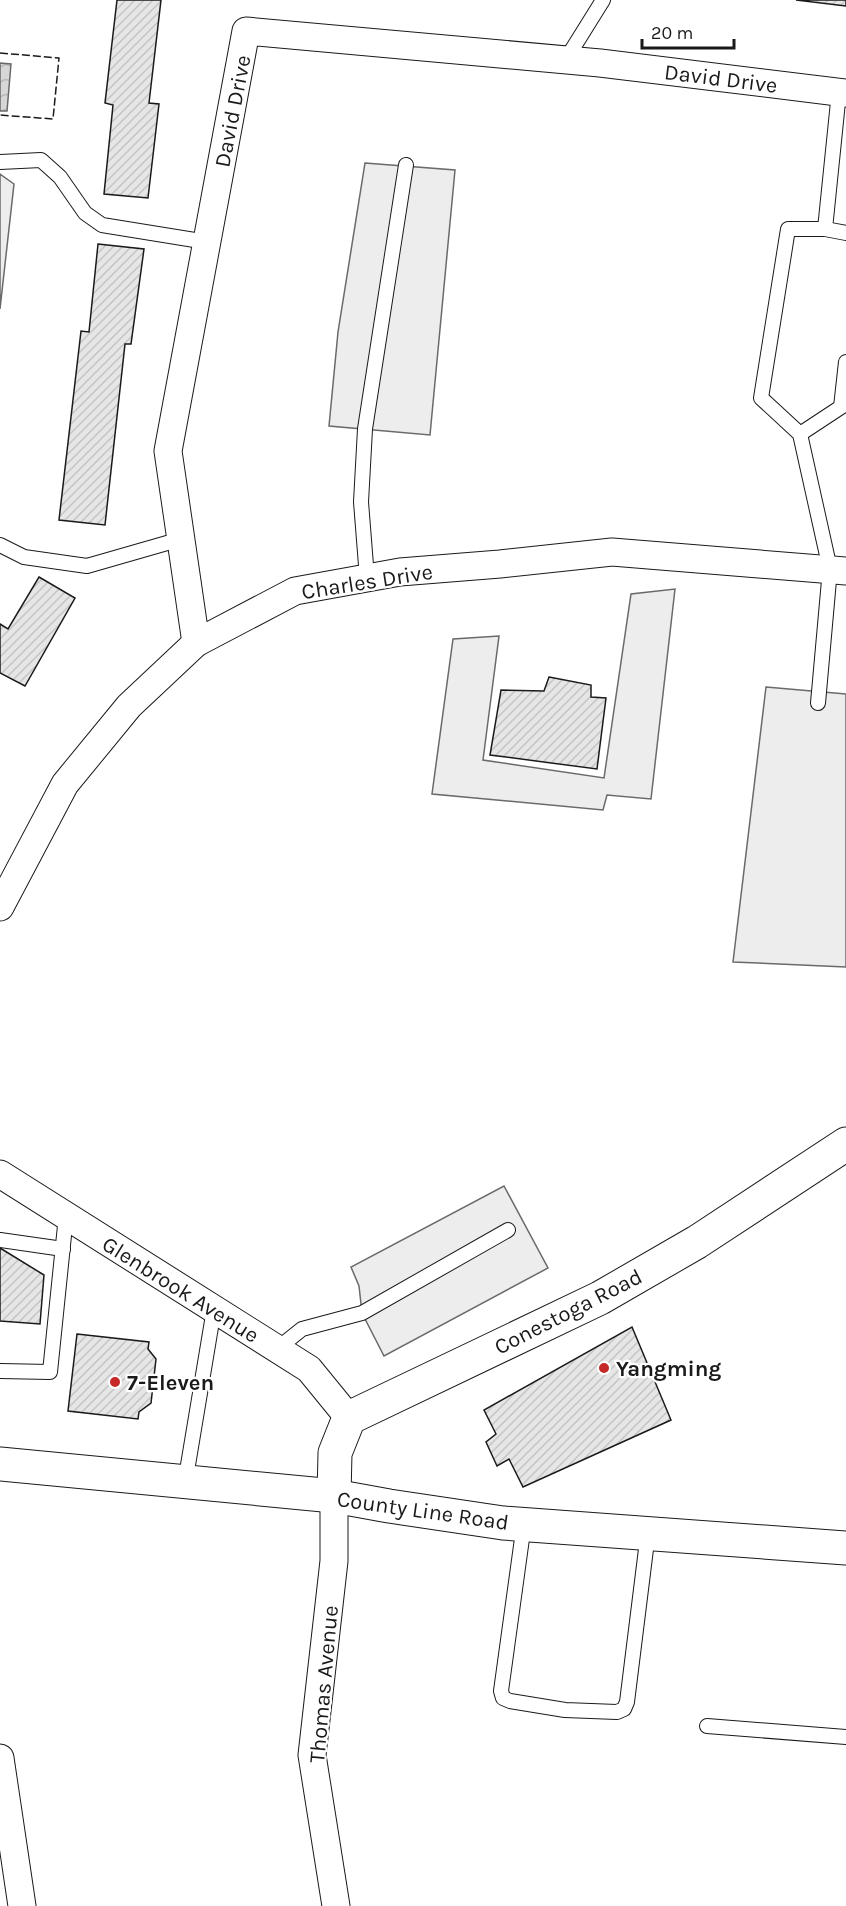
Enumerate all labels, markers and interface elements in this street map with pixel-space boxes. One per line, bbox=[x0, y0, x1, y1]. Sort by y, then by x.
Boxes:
scale bar bbox=[642, 12, 734, 50]
text: 20 m bbox=[651, 22, 693, 44]
street label: David Drive bbox=[209, 53, 257, 170]
street label: David Drive bbox=[663, 59, 779, 99]
street label: Charles Drive bbox=[300, 559, 435, 605]
street label: Glenbrook Avenue bbox=[97, 1231, 264, 1349]
street label: Conestoga Road bbox=[490, 1263, 647, 1360]
place label: Yangming bbox=[616, 1356, 721, 1382]
marker: Yangming bbox=[597, 1361, 611, 1375]
place label: 7-Eleven bbox=[127, 1370, 214, 1396]
marker: 7-Eleven bbox=[108, 1375, 122, 1389]
street label: County Line Road bbox=[335, 1486, 510, 1536]
street label: Thomas Avenue bbox=[304, 1604, 344, 1764]

